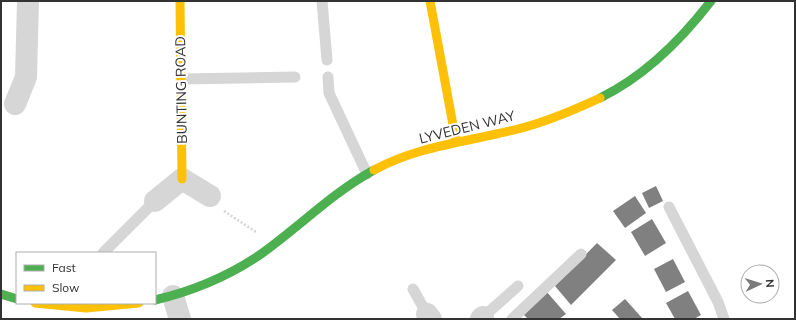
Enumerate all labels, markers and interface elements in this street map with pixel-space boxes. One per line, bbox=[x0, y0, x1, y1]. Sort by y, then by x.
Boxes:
street label: BUNTING ROAD bbox=[171, 36, 191, 144]
street label: LYVEDEN WAY bbox=[417, 106, 517, 148]
legend bbox=[16, 252, 156, 304]
text: Fast bbox=[52, 260, 76, 275]
north arrow bbox=[740, 264, 780, 304]
text: N bbox=[763, 279, 777, 288]
text: Slow bbox=[52, 280, 80, 295]

